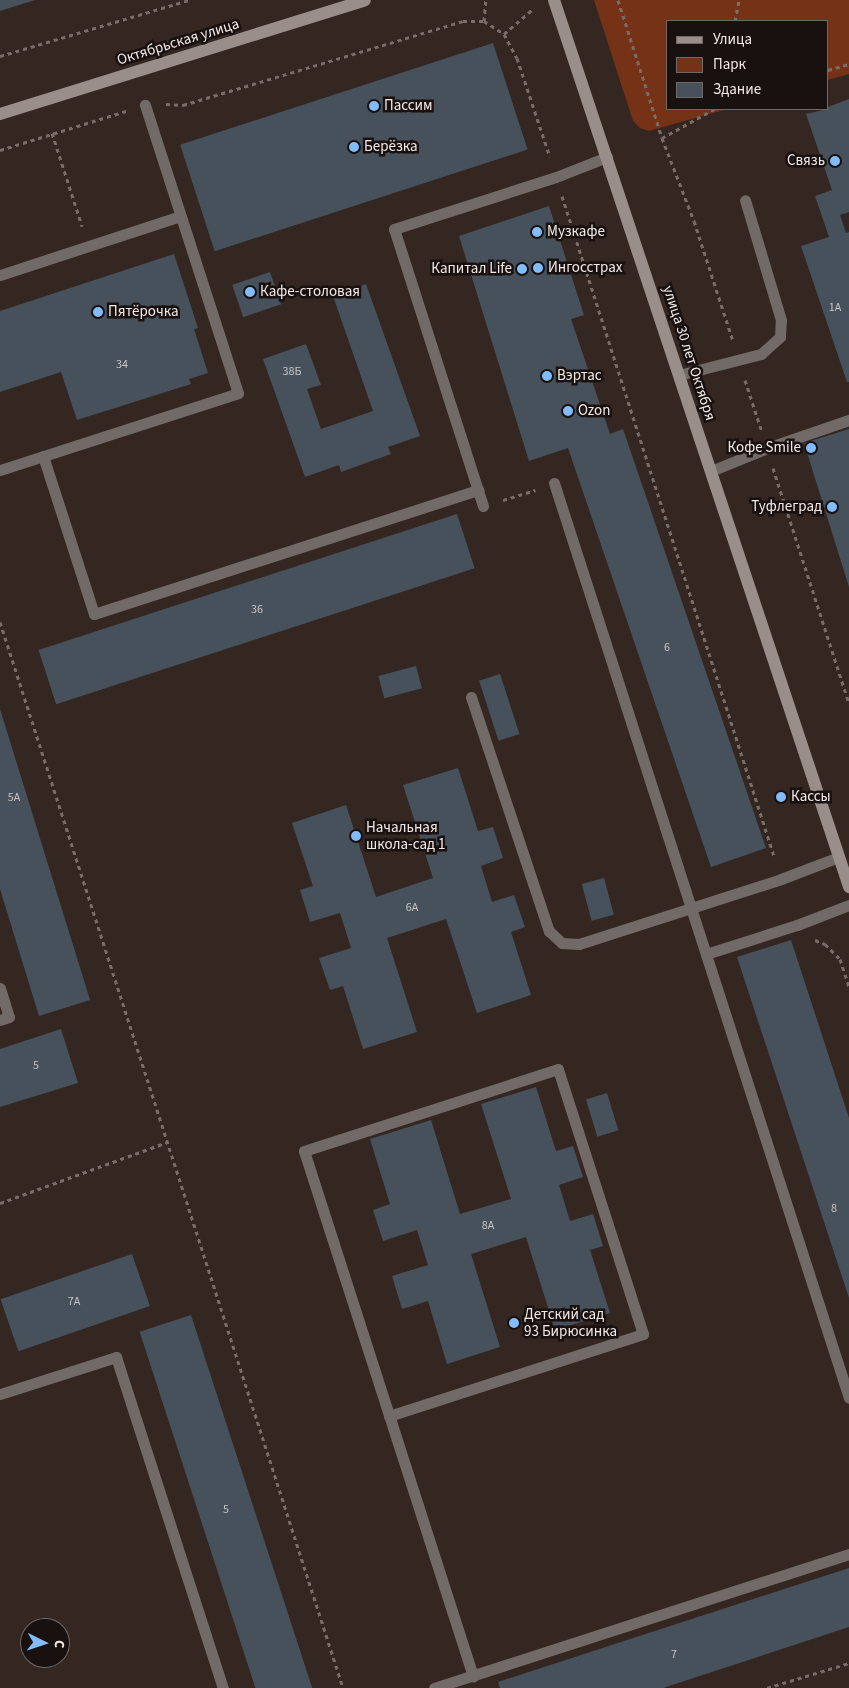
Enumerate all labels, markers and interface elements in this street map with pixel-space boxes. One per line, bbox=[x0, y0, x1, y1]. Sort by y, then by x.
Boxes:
street label: Октябрьская улица bbox=[115, 15, 241, 69]
legend bbox=[666, 20, 829, 110]
text: Улица bbox=[713, 29, 752, 50]
text: Парк bbox=[713, 54, 746, 75]
text: Здание bbox=[713, 79, 761, 100]
place label: Пассим bbox=[384, 97, 433, 115]
marker: Пассим bbox=[368, 100, 380, 112]
place label: Берёзка bbox=[364, 138, 418, 156]
marker: Берёзка bbox=[348, 141, 360, 153]
place label: Связь bbox=[787, 152, 825, 170]
marker: Связь bbox=[829, 155, 841, 167]
place label: Музкафе bbox=[547, 223, 605, 241]
marker: Музкафе bbox=[531, 226, 543, 238]
place label: Ингосстрах bbox=[548, 259, 622, 277]
place label: Капитал Life bbox=[431, 260, 512, 278]
marker: Ингосстрах bbox=[532, 262, 544, 274]
marker: Капитал Life bbox=[516, 263, 528, 275]
place label: Кафе-столовая bbox=[260, 283, 360, 301]
street label: улица 30 лет Октября bbox=[659, 283, 719, 423]
marker: Кафе-столовая bbox=[244, 286, 256, 298]
house number: 1А bbox=[829, 301, 841, 315]
place label: Пятёрочка bbox=[108, 303, 179, 321]
marker: Пятёрочка bbox=[92, 306, 104, 318]
house number: 34 bbox=[116, 358, 128, 372]
house number: 38Б bbox=[283, 365, 301, 379]
place label: Вэртас bbox=[557, 367, 602, 385]
marker: Вэртас bbox=[541, 370, 553, 382]
place label: Ozon bbox=[578, 402, 610, 420]
marker: Ozon bbox=[562, 405, 574, 417]
place label: Кофе Smile bbox=[727, 439, 801, 457]
marker: Кофе Smile bbox=[805, 442, 817, 454]
place label: Туфлеград bbox=[751, 498, 822, 516]
marker: Туфлеград bbox=[826, 501, 838, 513]
house number: 36 bbox=[251, 603, 263, 617]
house number: 6 bbox=[664, 641, 670, 655]
place label: Кассы bbox=[791, 788, 831, 806]
house number: 5А bbox=[8, 791, 20, 805]
marker: Кассы bbox=[775, 791, 787, 803]
place label: Начальная школа-сад 1 bbox=[366, 818, 445, 853]
marker: Начальная школа-сад 1 bbox=[350, 830, 362, 842]
house number: 6А bbox=[406, 901, 418, 915]
house number: 5 bbox=[33, 1059, 39, 1073]
house number: 8 bbox=[831, 1202, 837, 1216]
house number: 8А bbox=[482, 1219, 494, 1233]
house number: 7А bbox=[68, 1295, 80, 1309]
place label: Детский сад 93 Бирюсинка bbox=[524, 1305, 617, 1340]
marker: Детский сад 93 Бирюсинка bbox=[508, 1317, 520, 1329]
house number: 5 bbox=[223, 1503, 229, 1517]
north arrow bbox=[20, 1618, 70, 1668]
text: С bbox=[49, 1639, 69, 1649]
house number: 7 bbox=[671, 1648, 677, 1662]

